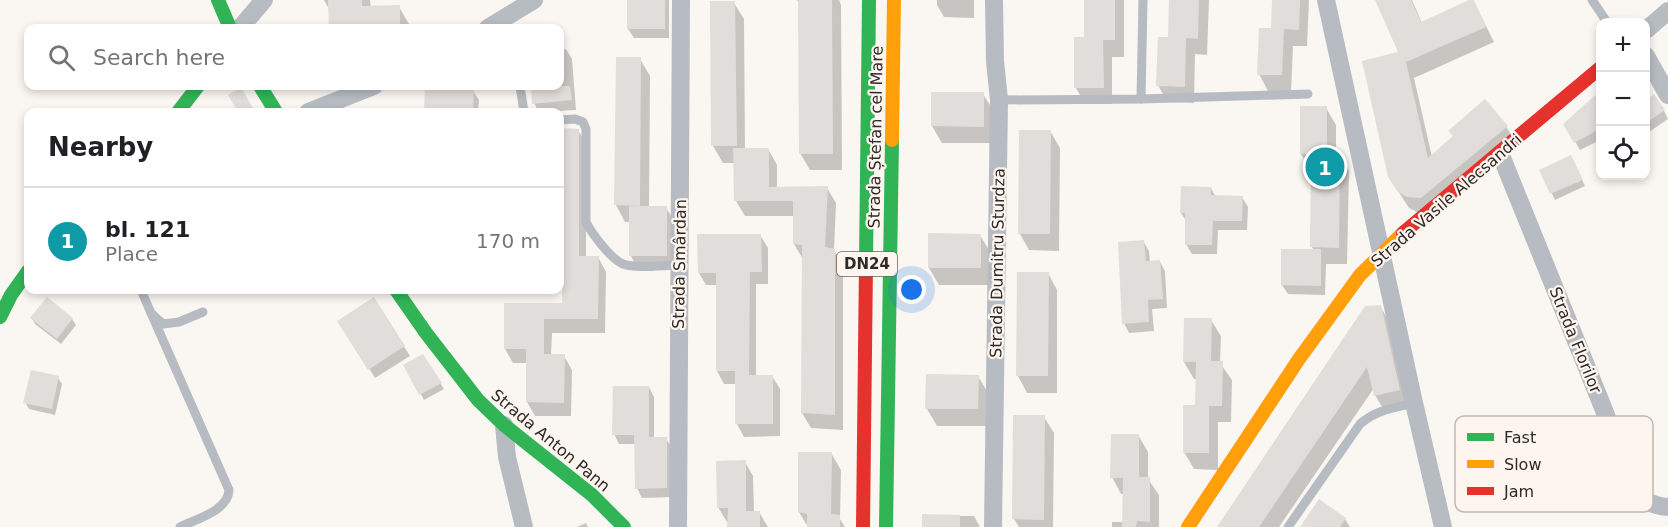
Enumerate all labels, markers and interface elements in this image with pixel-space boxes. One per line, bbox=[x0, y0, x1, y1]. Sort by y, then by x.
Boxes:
map controls bbox=[1596, 18, 1650, 180]
button: + bbox=[1596, 18, 1650, 72]
search box bbox=[24, 24, 564, 90]
icon: search bbox=[45, 41, 78, 74]
text: Search here bbox=[93, 45, 225, 70]
street label: Strada Ștefan cel Mare bbox=[864, 46, 887, 228]
button: − bbox=[1596, 72, 1650, 126]
button: locate bbox=[1596, 126, 1650, 180]
street label: Strada Vasile Alecsandri bbox=[1367, 130, 1525, 271]
text: Nearby bbox=[48, 132, 153, 162]
pin: 1 bbox=[1306, 144, 1344, 190]
street label: Strada Dumitru Sturdza bbox=[986, 168, 1009, 358]
street label: Strada Smârdan bbox=[669, 199, 690, 329]
text: bl. 121 bbox=[105, 217, 190, 242]
text: 1 bbox=[61, 229, 74, 253]
text: 170 m bbox=[476, 229, 540, 253]
text: Place bbox=[105, 242, 158, 266]
road number: DN24 bbox=[837, 252, 897, 276]
your location bbox=[897, 275, 926, 304]
street label: Strada Florilor bbox=[1546, 284, 1606, 397]
street label: Strada Anton Pann bbox=[487, 385, 614, 496]
legend bbox=[1455, 416, 1653, 512]
text: Fast bbox=[1504, 428, 1536, 447]
text: Slow bbox=[1504, 455, 1541, 474]
text: Jam bbox=[1503, 482, 1534, 501]

